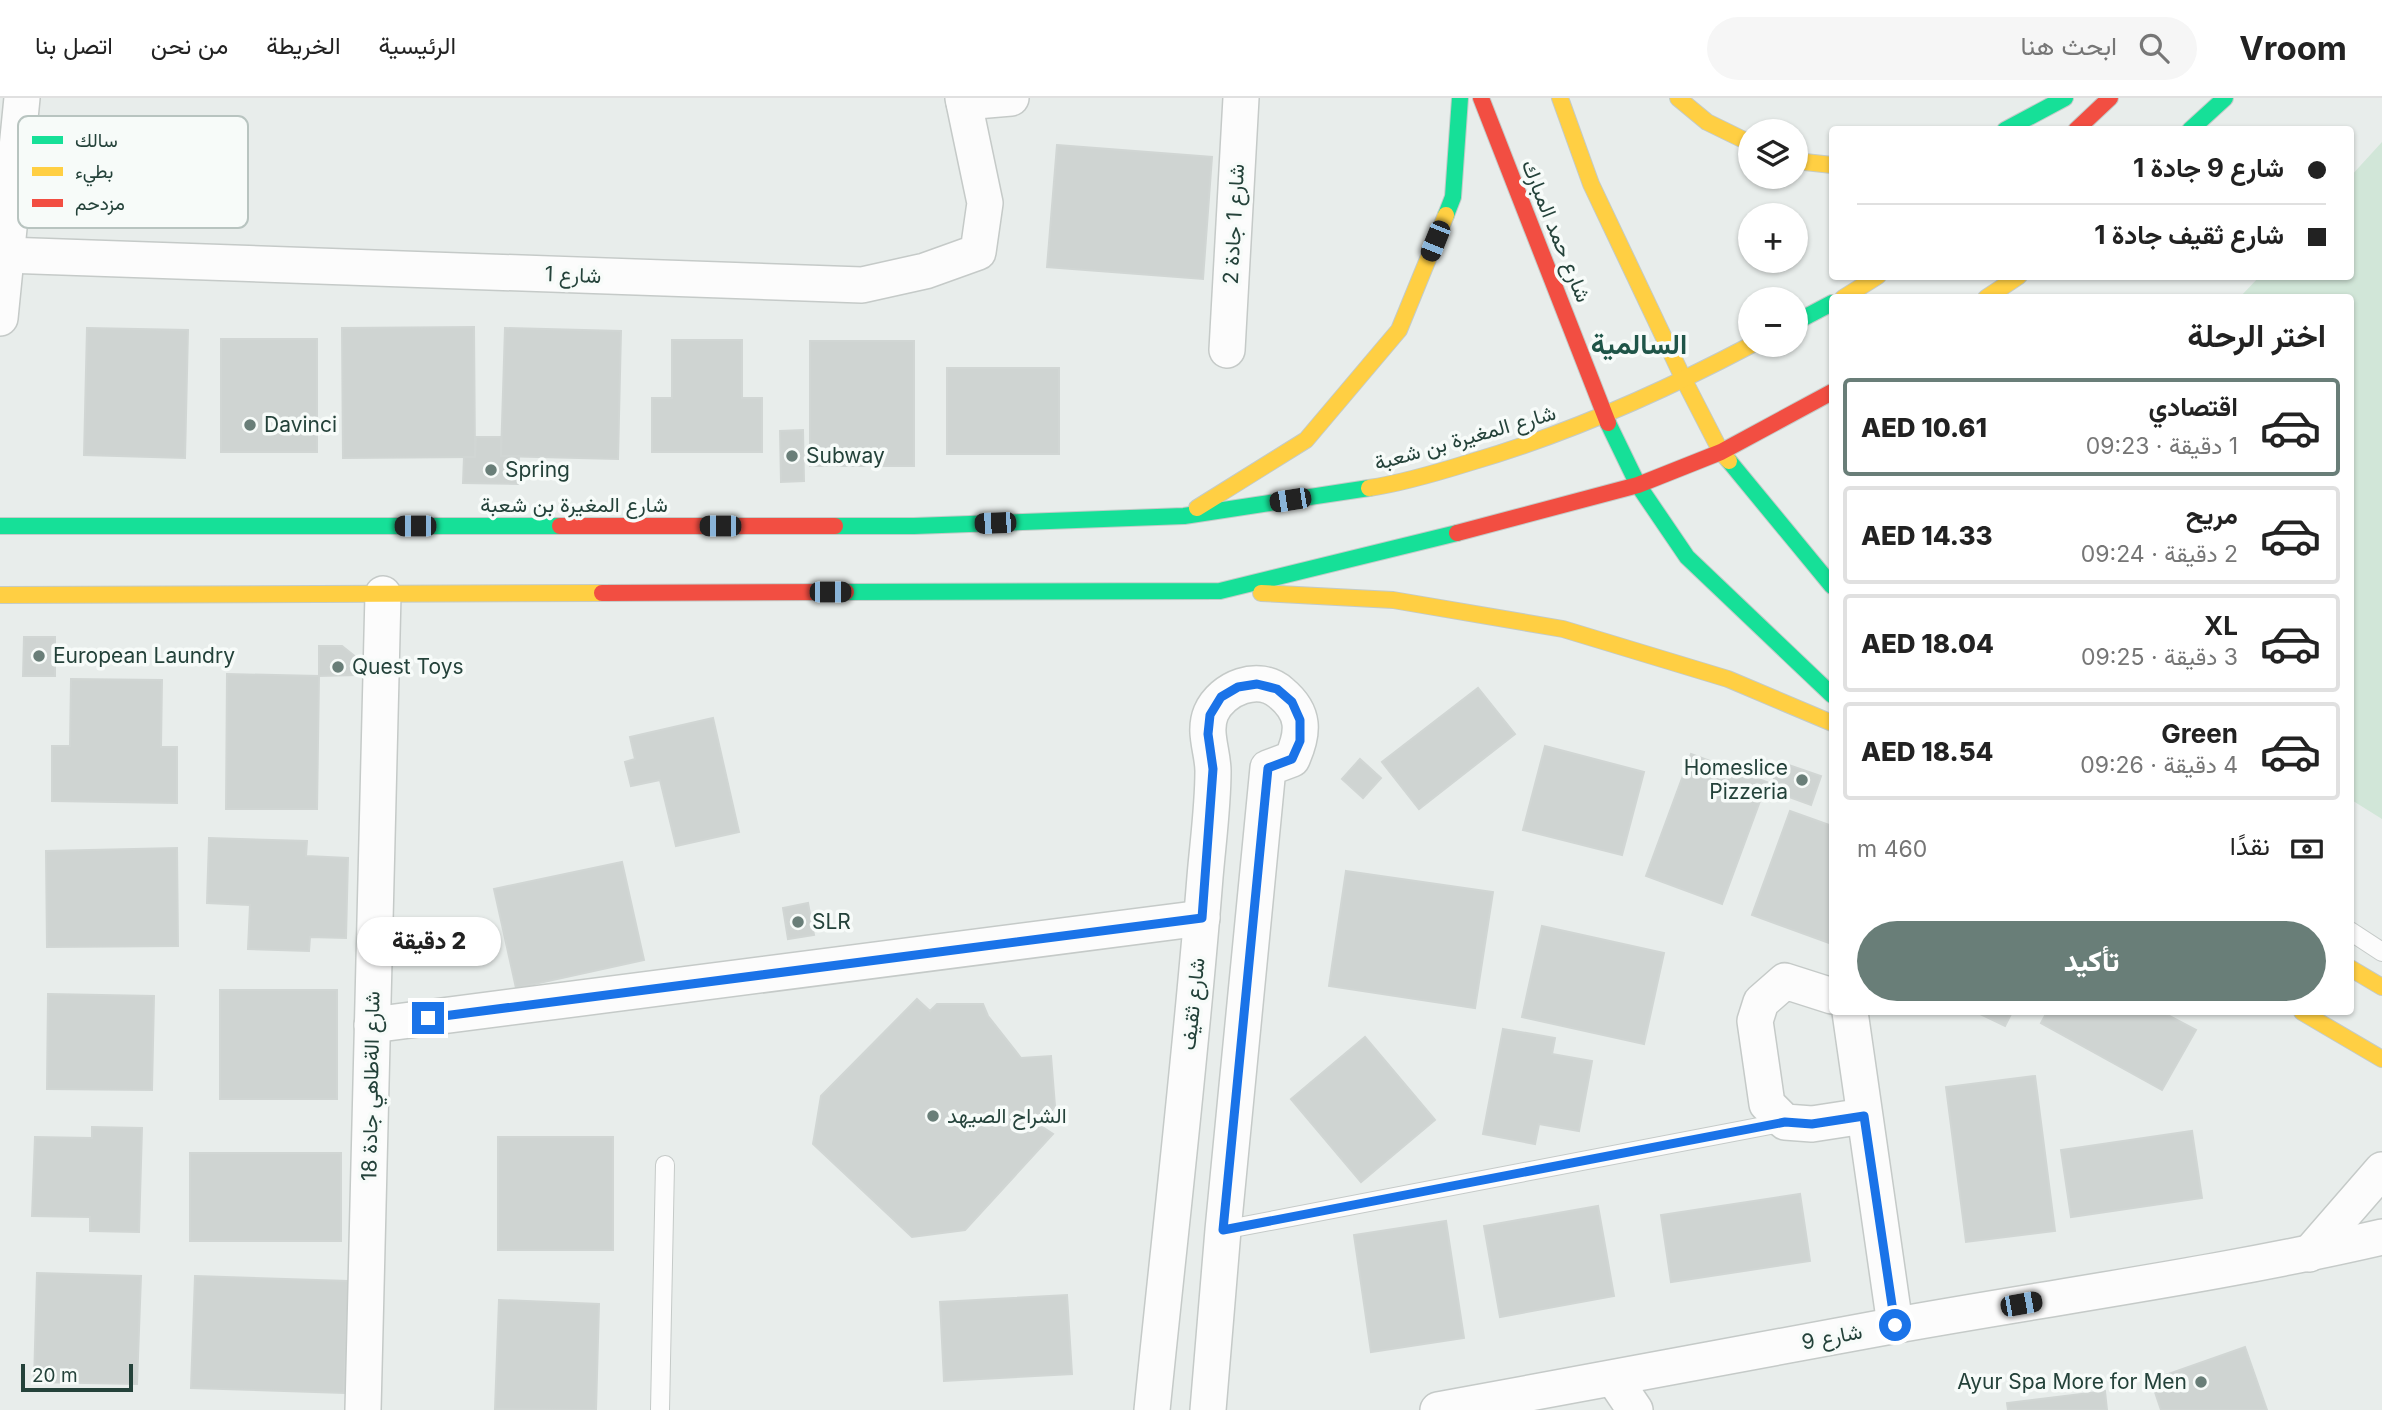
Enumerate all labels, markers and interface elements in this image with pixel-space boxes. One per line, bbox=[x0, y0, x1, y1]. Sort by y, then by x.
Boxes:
search box bbox=[1707, 17, 2197, 80]
text: Vroom bbox=[2239, 28, 2347, 68]
icon: search bbox=[2135, 29, 2173, 67]
text: ابحث هنا bbox=[2021, 30, 2117, 61]
text: اتصل بنا bbox=[35, 31, 113, 60]
text: من نحن bbox=[151, 31, 228, 60]
text: الخريطة bbox=[266, 31, 340, 60]
text: الرئيسية bbox=[378, 31, 456, 60]
legend bbox=[18, 116, 248, 228]
map controls bbox=[1738, 119, 1808, 357]
button: layers bbox=[1738, 119, 1808, 189]
text: سالك bbox=[75, 129, 118, 152]
text: شارع 9 جادة 1 bbox=[2133, 152, 2284, 183]
street label: شارع حمد المبارك bbox=[1515, 156, 1596, 306]
text: بطيء bbox=[75, 160, 113, 187]
street label: شارع 1 جادة 2 bbox=[1218, 163, 1251, 285]
text: مزدحم bbox=[75, 192, 125, 216]
button: + bbox=[1738, 203, 1808, 273]
car bbox=[1418, 218, 1453, 264]
text: شارع ثقيف جادة 1 bbox=[2094, 219, 2284, 250]
street label: شارع 1 bbox=[544, 261, 602, 290]
button: − bbox=[1738, 287, 1808, 357]
text: اختر الرحلة bbox=[2187, 316, 2326, 355]
district label: السالمية bbox=[1591, 327, 1687, 361]
text: اقتصادي bbox=[2149, 391, 2238, 422]
icon: car bbox=[2259, 396, 2322, 459]
street label: شارع المغيرة بن شعبة bbox=[1371, 400, 1559, 477]
place label: Davinci bbox=[264, 412, 337, 437]
text: AED 10.61 bbox=[1861, 412, 1987, 443]
marker: Davinci bbox=[242, 417, 258, 433]
text: 1 دقيقة · 09:23 bbox=[2086, 432, 2238, 460]
place label: Subway bbox=[806, 443, 885, 468]
marker: Subway bbox=[784, 448, 800, 464]
place label: Spring bbox=[505, 457, 570, 482]
marker: Spring bbox=[483, 462, 499, 478]
car bbox=[1268, 486, 1313, 514]
street label: شارع المغيرة بن شعبة bbox=[480, 492, 668, 519]
text: مريح bbox=[2186, 499, 2238, 530]
icon: car bbox=[2259, 504, 2322, 567]
car bbox=[974, 512, 1017, 534]
car bbox=[395, 516, 437, 537]
car bbox=[700, 516, 742, 537]
text: AED 14.33 bbox=[1861, 520, 1993, 551]
text: 2 دقيقة · 09:24 bbox=[2081, 540, 2238, 568]
car bbox=[810, 582, 852, 603]
text: XL bbox=[2204, 610, 2238, 641]
icon: car bbox=[2259, 612, 2322, 675]
text: AED 18.04 bbox=[1861, 628, 1994, 659]
place label: European Laundry bbox=[53, 643, 235, 668]
text: 3 دقيقة · 09:25 bbox=[2081, 643, 2238, 671]
marker: European Laundry bbox=[31, 648, 47, 664]
place label: Quest Toys bbox=[352, 654, 464, 679]
marker: Quest Toys bbox=[330, 659, 346, 675]
text: Green bbox=[2161, 718, 2238, 749]
icon: car bbox=[2259, 720, 2322, 783]
text: AED 18.54 bbox=[1861, 736, 1994, 767]
text: 4 دقيقة · 09:26 bbox=[2080, 751, 2238, 779]
place label: Homeslice Pizzeria bbox=[1684, 755, 1788, 804]
marker: Homeslice Pizzeria bbox=[1794, 772, 1810, 788]
text: نقدًا bbox=[2230, 830, 2270, 861]
icon: cash bbox=[2288, 830, 2326, 868]
text: 460 m bbox=[1857, 835, 1927, 863]
place label: SLR bbox=[812, 909, 851, 934]
marker: SLR bbox=[790, 914, 806, 930]
callout: 2 دقيقة bbox=[356, 916, 500, 965]
button: تأكيد bbox=[1857, 921, 2326, 1001]
text: 2 دقيقة bbox=[392, 927, 466, 955]
street label: شارع ثقيف bbox=[1175, 957, 1212, 1052]
street label: شارع الةطاهي جادة 18 bbox=[356, 991, 390, 1181]
route end bbox=[412, 1002, 444, 1034]
place label: الشراح الصيهد bbox=[947, 1103, 1067, 1130]
marker: الشراح الصيهد bbox=[925, 1108, 941, 1124]
car bbox=[1999, 1290, 2044, 1318]
route start bbox=[1879, 1309, 1911, 1341]
street label: شارع 9 bbox=[1799, 1318, 1865, 1357]
scale bar bbox=[21, 1361, 133, 1393]
text: 20 m bbox=[32, 1364, 78, 1387]
place label: Ayur Spa More for Men bbox=[1957, 1369, 2187, 1394]
marker: Ayur Spa More for Men bbox=[2193, 1374, 2209, 1390]

